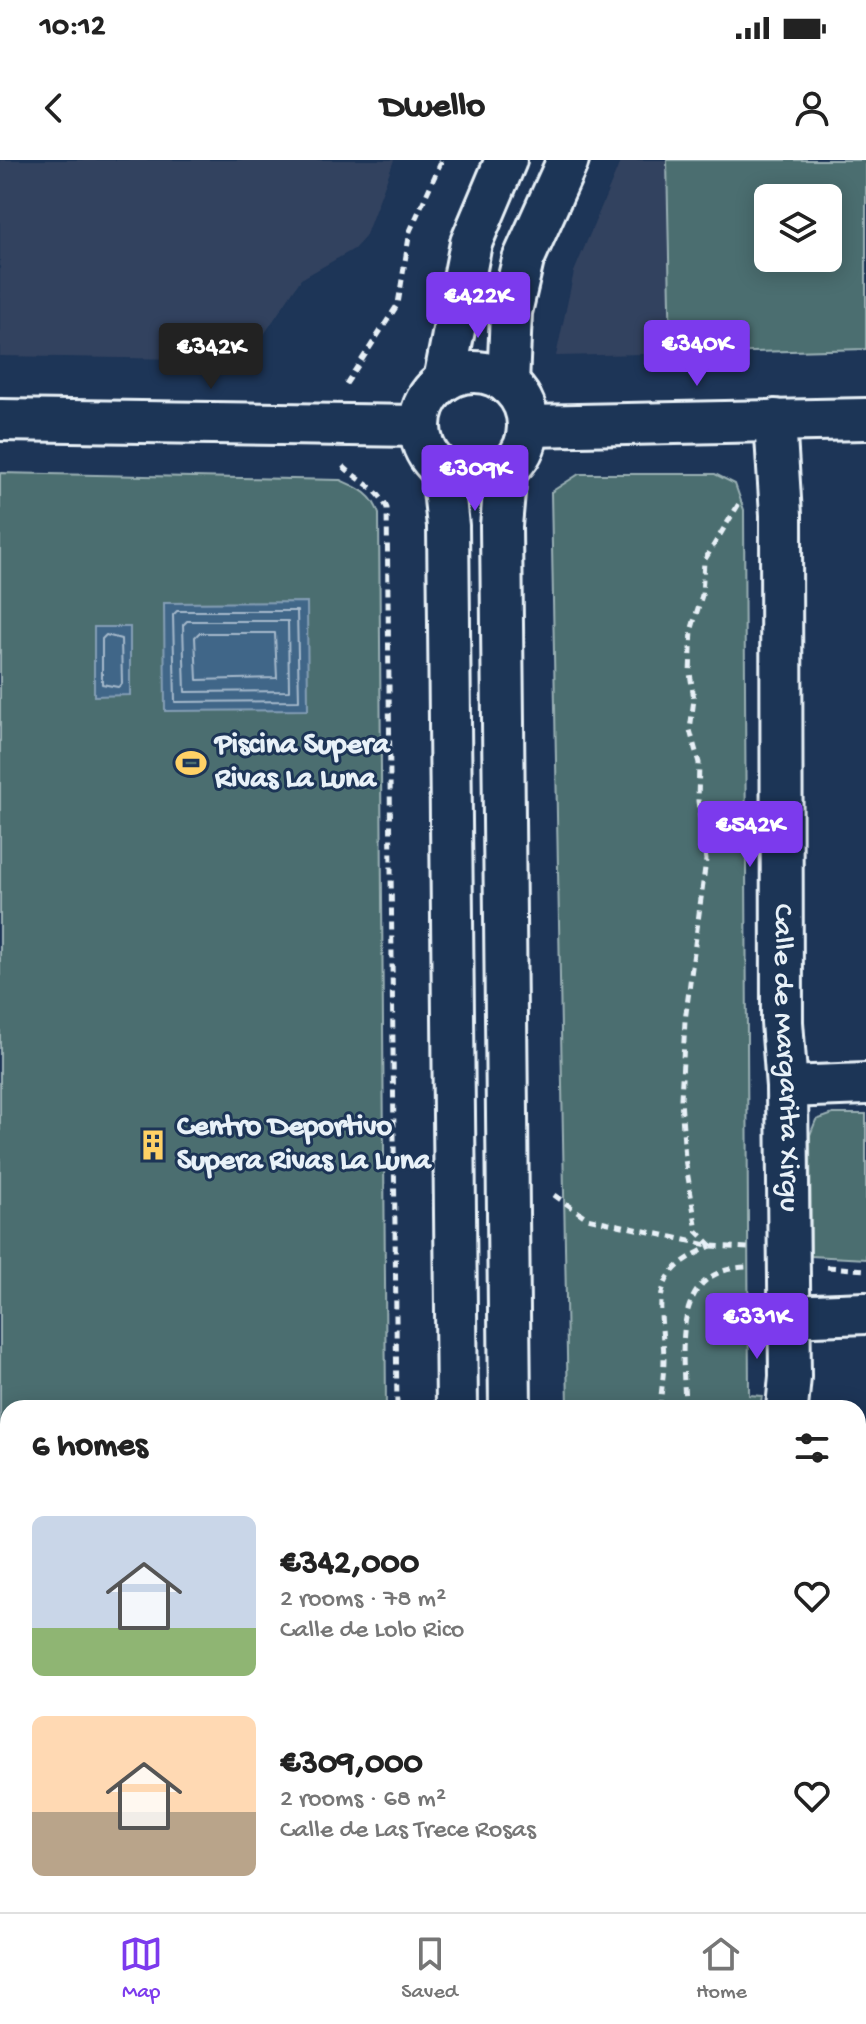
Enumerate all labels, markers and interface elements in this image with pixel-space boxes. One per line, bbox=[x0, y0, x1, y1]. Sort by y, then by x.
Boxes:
text: 10:12 bbox=[40, 11, 105, 46]
icon: back bbox=[32, 86, 76, 130]
icon: person bbox=[790, 86, 834, 130]
text: Dwello bbox=[381, 87, 485, 130]
map controls bbox=[754, 184, 842, 272]
button: layers bbox=[754, 184, 842, 272]
pin: €422K bbox=[422, 272, 534, 340]
text: €422K bbox=[444, 282, 512, 313]
pin: €340K bbox=[641, 320, 753, 388]
pin: €342K bbox=[155, 323, 267, 391]
text: €340K bbox=[662, 330, 732, 361]
text: €342K bbox=[177, 333, 245, 364]
pin: €309K bbox=[419, 445, 531, 513]
text: €309K bbox=[439, 455, 511, 486]
place label: Piscina Supera Rivas La Luna bbox=[213, 729, 391, 798]
sports icon: Piscina Supera Rivas La Luna bbox=[174, 746, 208, 780]
pin: €542K bbox=[694, 801, 806, 869]
text: €542K bbox=[716, 811, 784, 842]
street label: Calle de Margarita Xirgu bbox=[764, 904, 806, 1212]
place label: Centro Deportivo Supera Rivas La Luna bbox=[177, 1111, 432, 1180]
building icon: Centro Deportivo Supera Rivas La Luna bbox=[136, 1128, 170, 1162]
pin: €331K bbox=[701, 1293, 813, 1361]
text: €331K bbox=[723, 1303, 791, 1334]
icon: filters bbox=[790, 1426, 834, 1470]
text: 6 homes bbox=[32, 1428, 147, 1468]
text: €342,000 bbox=[280, 1545, 419, 1585]
icon: home bbox=[96, 1548, 192, 1644]
icon: heart bbox=[790, 1574, 834, 1618]
text: 2 rooms · 78 m² bbox=[280, 1585, 446, 1616]
text: Calle de Lolo Rico bbox=[280, 1616, 464, 1647]
text: €309,000 bbox=[280, 1745, 423, 1785]
icon: home bbox=[96, 1748, 192, 1844]
icon: heart bbox=[790, 1774, 834, 1818]
text: 2 rooms · 68 m² bbox=[280, 1785, 446, 1816]
text: Calle de Las Trece Rosas bbox=[280, 1816, 536, 1847]
tab: Map bbox=[119, 1932, 163, 2006]
tab: Saved bbox=[401, 1932, 458, 2006]
tab: Home bbox=[696, 1932, 747, 2006]

